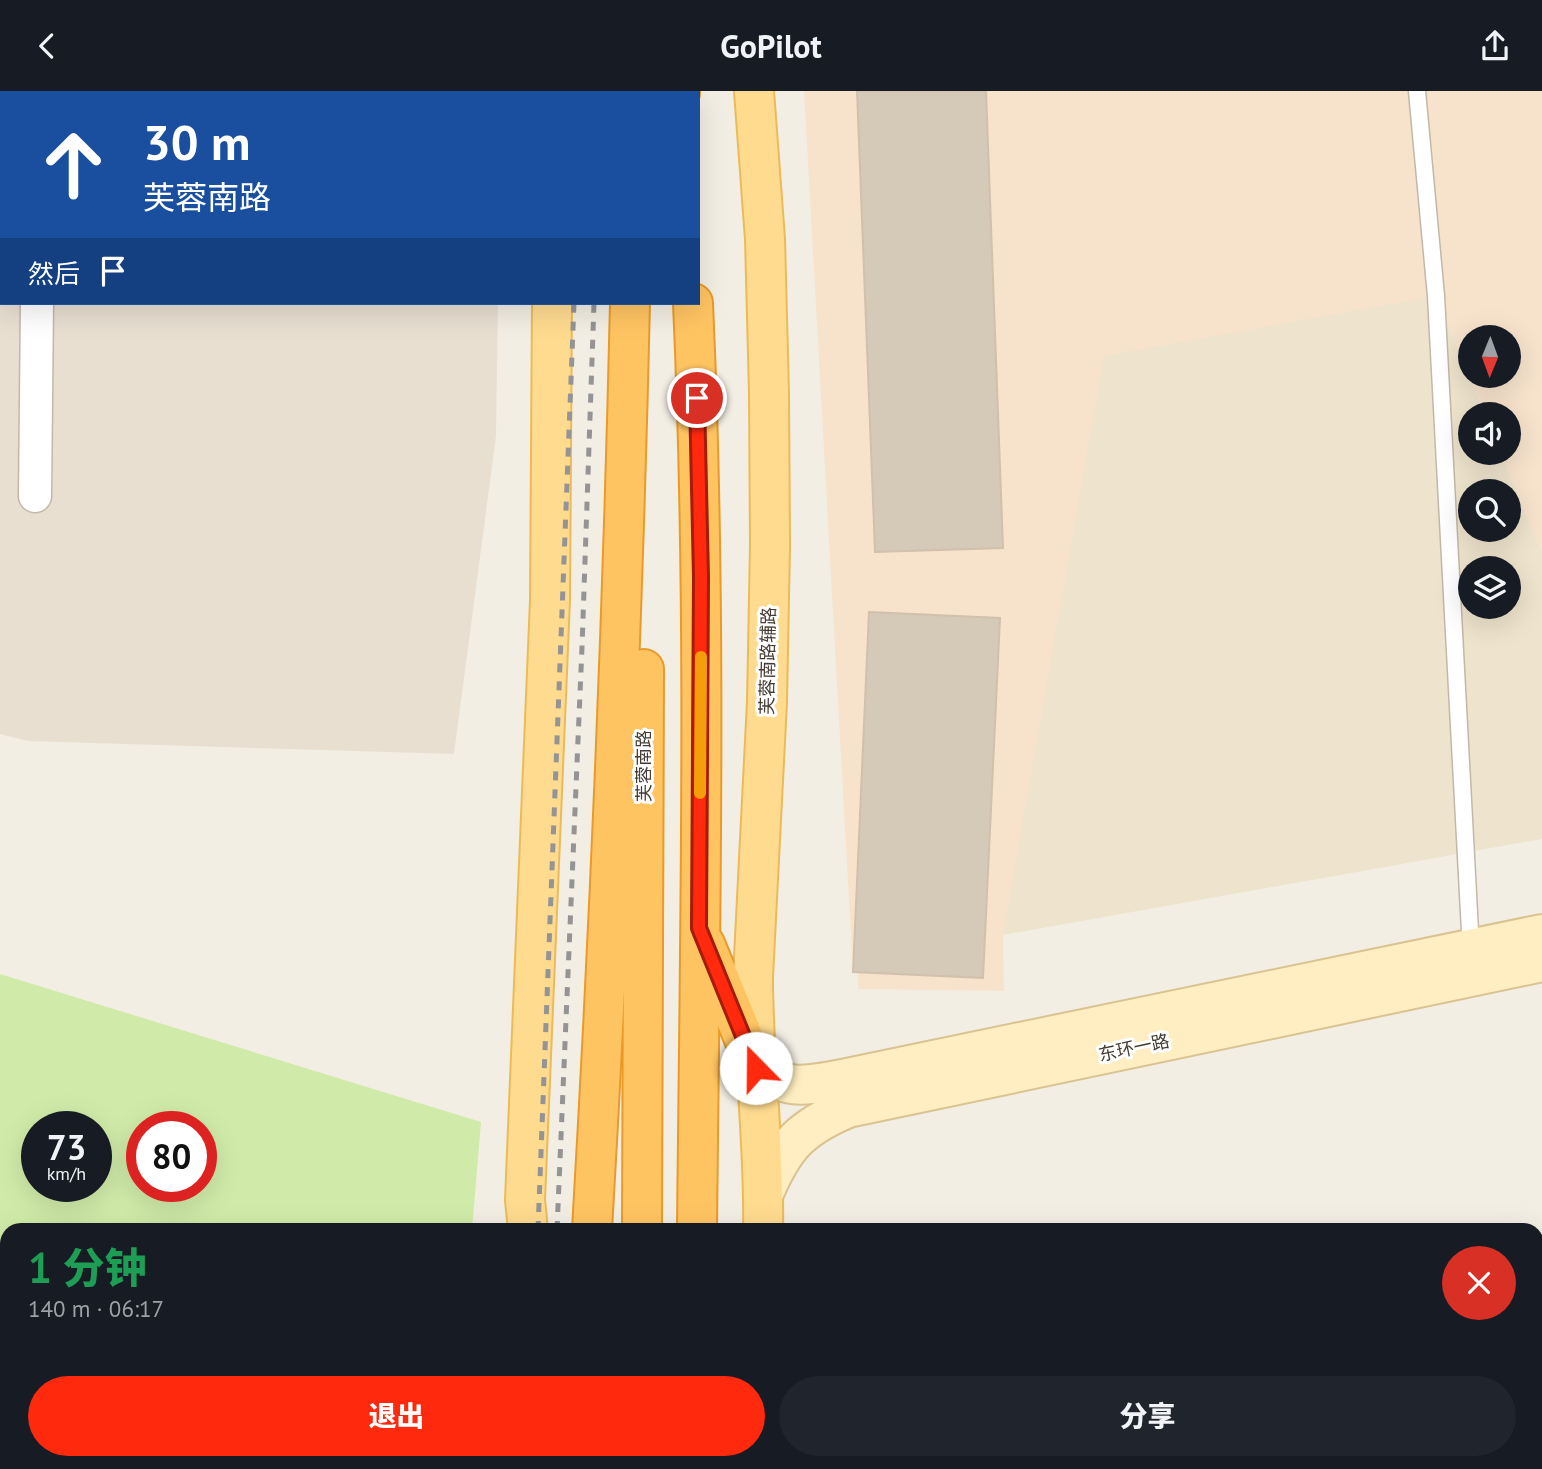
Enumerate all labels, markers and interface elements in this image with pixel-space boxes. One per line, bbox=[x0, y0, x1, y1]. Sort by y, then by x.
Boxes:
text: GoPilot bbox=[720, 25, 822, 67]
icon: back bbox=[28, 27, 66, 65]
icon: share bbox=[1476, 27, 1514, 65]
text: 30 m bbox=[143, 110, 250, 174]
icon: ahead bbox=[28, 119, 119, 210]
text: 芙蓉南路 bbox=[143, 176, 271, 218]
icon: arrive bbox=[94, 252, 132, 290]
text: 然后 bbox=[28, 257, 80, 290]
north arrow bbox=[1458, 325, 1521, 389]
map controls bbox=[1458, 325, 1521, 619]
pin bbox=[667, 368, 727, 428]
icon: arrive bbox=[678, 379, 716, 417]
button: sound bbox=[1458, 402, 1521, 465]
button: search bbox=[1458, 479, 1521, 542]
button: layers bbox=[1458, 556, 1521, 619]
street label: 芙蓉南路辅路 bbox=[755, 607, 780, 715]
street label: 芙蓉南路 bbox=[632, 730, 655, 802]
street label: 东环一路 bbox=[1096, 1029, 1172, 1066]
position arrow bbox=[719, 1031, 793, 1105]
speed limit sign: 80 bbox=[126, 1111, 217, 1202]
text: 73 bbox=[47, 1124, 86, 1170]
text: km/h bbox=[47, 1162, 86, 1185]
text: 1 分钟 bbox=[28, 1240, 146, 1295]
button: close bbox=[1442, 1246, 1516, 1320]
text: 140 m · 06:17 bbox=[28, 1294, 164, 1323]
button: 退出 bbox=[28, 1376, 765, 1456]
button: 分享 bbox=[779, 1376, 1516, 1456]

